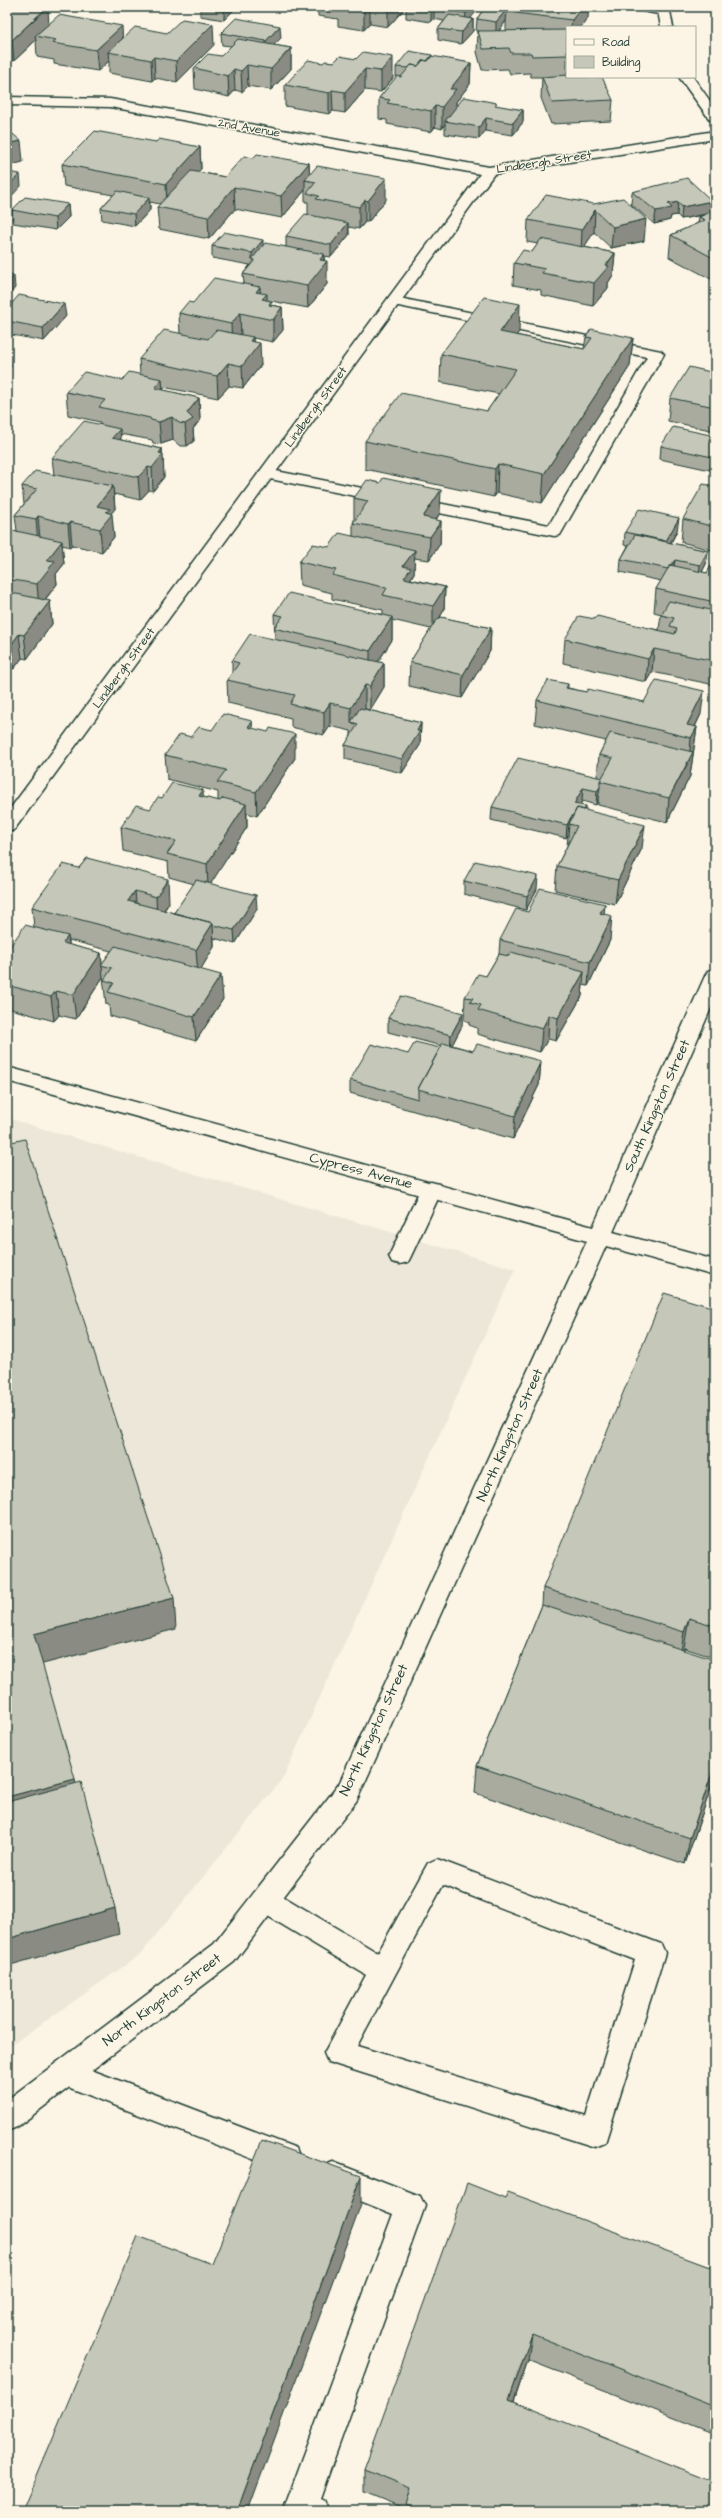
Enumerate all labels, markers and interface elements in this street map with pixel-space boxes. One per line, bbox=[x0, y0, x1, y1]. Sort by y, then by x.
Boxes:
legend bbox=[566, 26, 696, 78]
text: Road bbox=[602, 34, 630, 51]
text: Building bbox=[602, 54, 640, 72]
street label: 2nd Avenue bbox=[217, 114, 282, 142]
street label: Lindbergh Street bbox=[495, 146, 593, 179]
street label: Lindbergh Street bbox=[281, 363, 352, 451]
street label: Lindbergh Street bbox=[89, 624, 160, 712]
street label: South Kingston Street bbox=[619, 1036, 695, 1176]
street label: Cypress Avenue bbox=[307, 1148, 415, 1194]
street label: North Kingston Street bbox=[472, 1365, 549, 1505]
street label: North Kingston Street bbox=[335, 1660, 414, 1799]
street label: North Kingston Street bbox=[99, 1949, 226, 2051]

